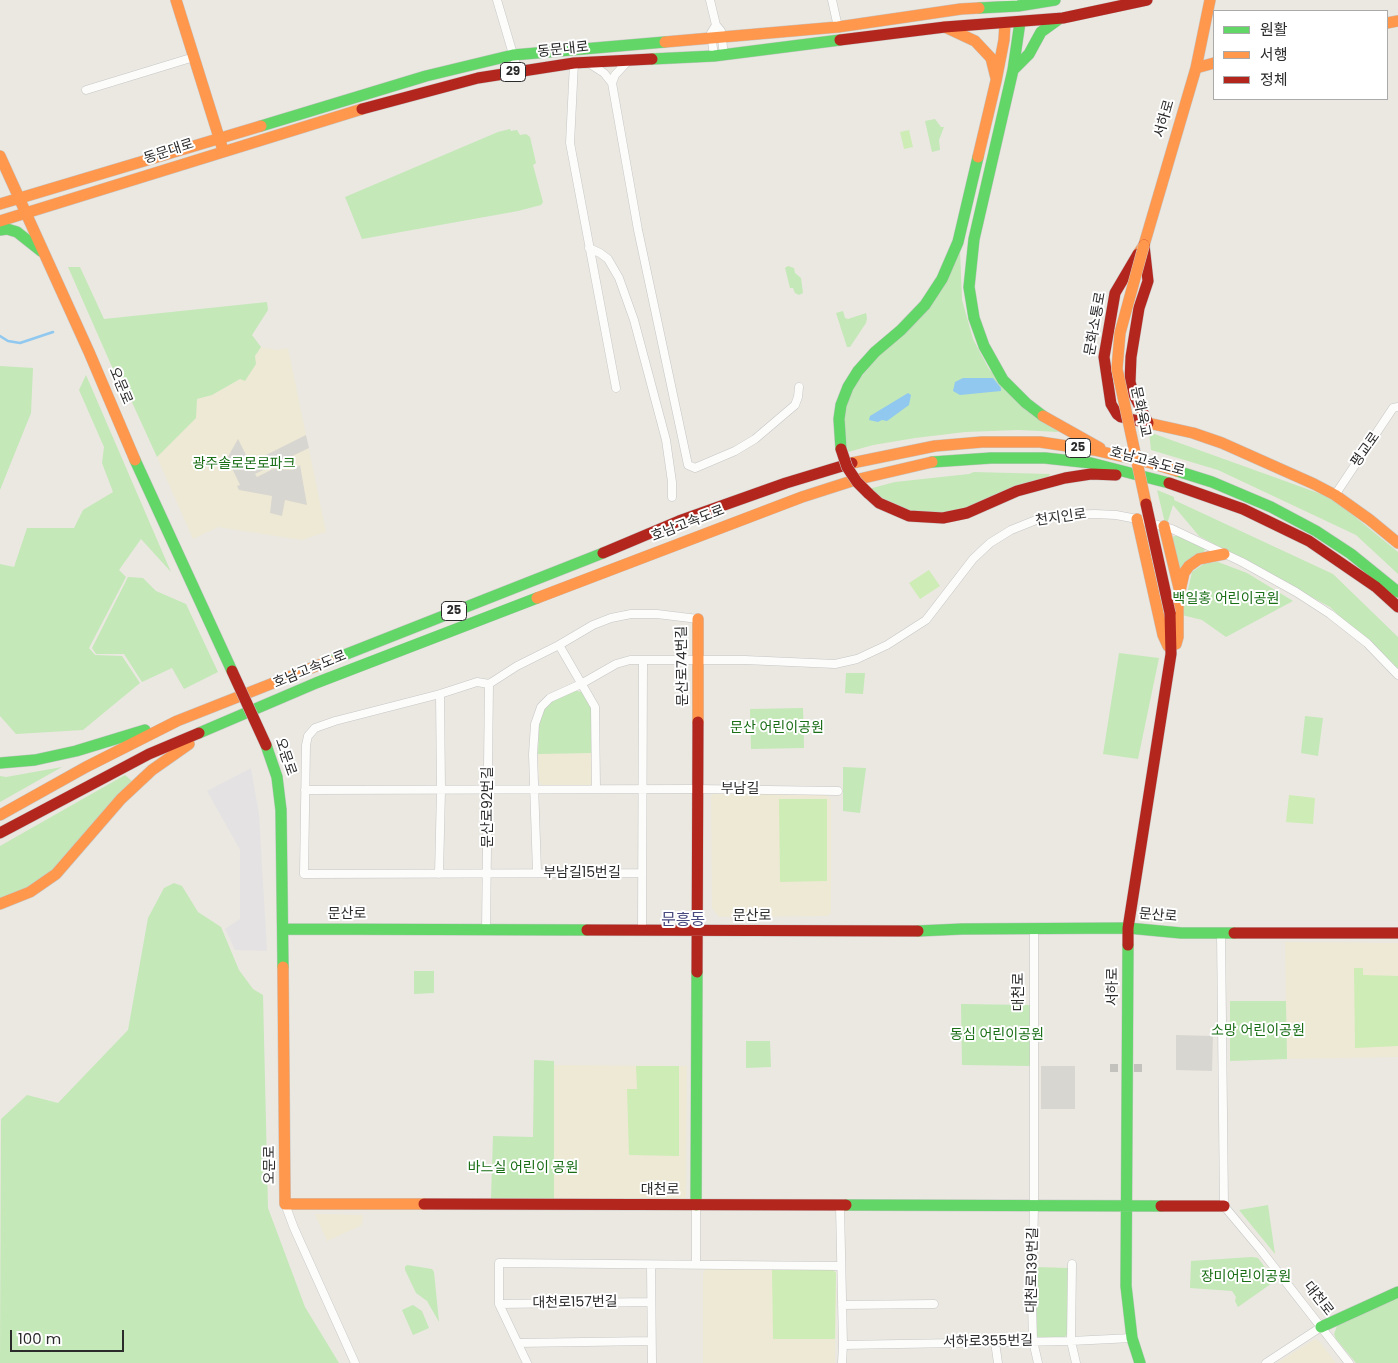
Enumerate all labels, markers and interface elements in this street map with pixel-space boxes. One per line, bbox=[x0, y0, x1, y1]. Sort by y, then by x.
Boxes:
legend bbox=[1213, 10, 1388, 100]
text: 원활 bbox=[1260, 19, 1288, 40]
street label: 동문대로 bbox=[537, 39, 589, 61]
text: 서행 bbox=[1260, 44, 1288, 65]
road number: 29 bbox=[500, 62, 526, 82]
text: 정체 bbox=[1260, 69, 1288, 90]
street label: 서하로 bbox=[1152, 98, 1178, 140]
street label: 동문대로 bbox=[142, 136, 196, 168]
street label: 문화소통로 bbox=[1082, 291, 1110, 357]
street label: 오문로 bbox=[105, 365, 135, 407]
street label: 문화육교 bbox=[1126, 385, 1154, 439]
street label: 평교로 bbox=[1348, 429, 1384, 471]
road number: 25 bbox=[1066, 438, 1090, 458]
street label: 호남고속도로 bbox=[1108, 444, 1186, 480]
park label: 광주솔로몬로파크 bbox=[192, 456, 296, 472]
street label: 호남고속도로 bbox=[649, 502, 727, 546]
street label: 천지인로 bbox=[1034, 506, 1088, 530]
park label: 백일홍 어린이공원 bbox=[1173, 591, 1279, 607]
road number: 25 bbox=[442, 602, 466, 620]
street label: 문산로74번길 bbox=[674, 625, 692, 707]
street label: 호남고속도로 bbox=[271, 648, 349, 692]
park label: 문산 어린이공원 bbox=[730, 720, 824, 736]
street label: 오문로 bbox=[271, 736, 299, 778]
street label: 문산로92번길 bbox=[480, 766, 496, 848]
street label: 부남길 bbox=[721, 781, 759, 797]
street label: 부남길15번길 bbox=[543, 865, 621, 881]
street label: 문산로 bbox=[328, 906, 366, 922]
street label: 문산로 bbox=[1138, 906, 1178, 926]
street label: 문산로 bbox=[733, 908, 771, 924]
district label: 문흥동 bbox=[661, 911, 705, 931]
street label: 서하로 bbox=[1105, 968, 1121, 1006]
street label: 대천로 bbox=[1011, 973, 1027, 1011]
park label: 소망 어린이공원 bbox=[1211, 1023, 1305, 1039]
park label: 동심 어린이공원 bbox=[950, 1027, 1044, 1043]
street label: 오문로 bbox=[262, 1146, 278, 1184]
park label: 바느실 어린이 공원 bbox=[468, 1160, 578, 1176]
street label: 대천로 bbox=[641, 1182, 679, 1198]
street label: 대천로139번길 bbox=[1024, 1227, 1042, 1313]
park label: 장미어린이공원 bbox=[1201, 1269, 1291, 1285]
street label: 대천로 bbox=[1299, 1279, 1337, 1319]
street label: 대천로157번길 bbox=[532, 1294, 618, 1312]
scale bar bbox=[12, 1320, 126, 1352]
text: 100 m bbox=[18, 1328, 61, 1349]
street label: 서하로355번길 bbox=[943, 1333, 1033, 1351]

